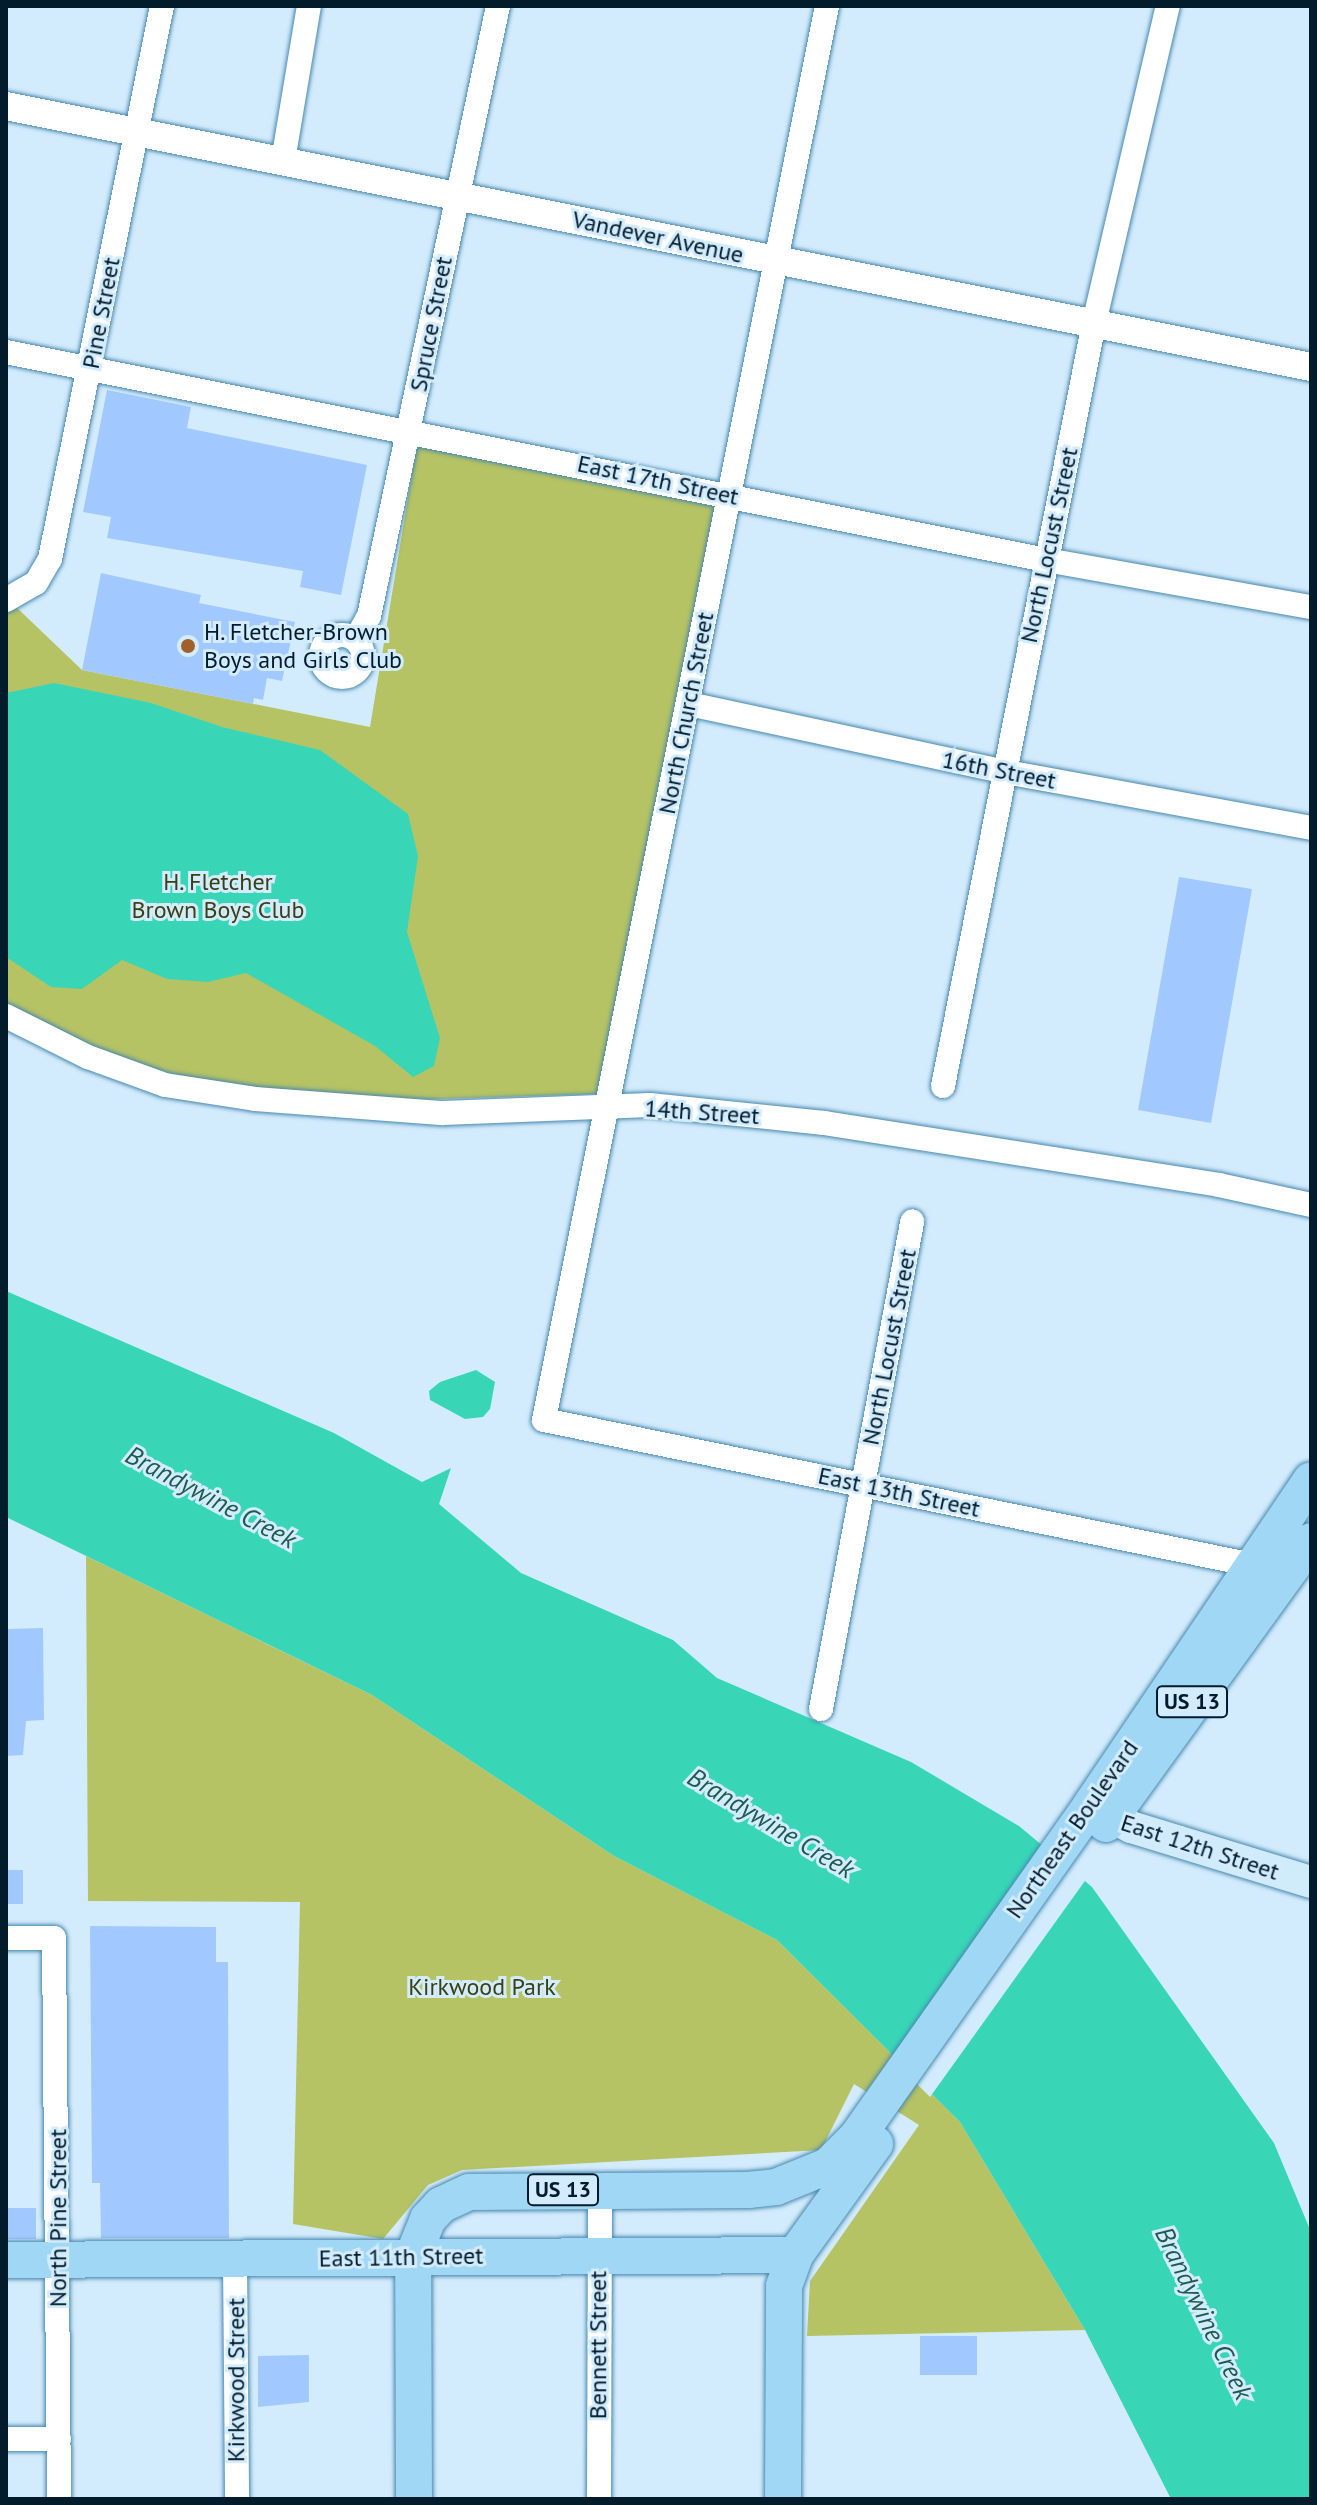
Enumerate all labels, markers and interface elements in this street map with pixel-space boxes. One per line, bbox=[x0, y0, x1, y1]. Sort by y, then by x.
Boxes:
street label: Vandever Avenue bbox=[569, 205, 747, 269]
street label: Spruce Street bbox=[404, 254, 458, 394]
street label: Pine Street bbox=[76, 255, 126, 371]
street label: North Locust Street bbox=[1014, 445, 1084, 645]
street label: East 17th Street bbox=[575, 449, 741, 511]
street label: North Church Street bbox=[652, 610, 720, 816]
place label: H. Fletcher-Brown Boys and Girls Club bbox=[204, 618, 402, 674]
marker: H. Fletcher-Brown Boys and Girls Club bbox=[179, 637, 197, 655]
street label: 16th Street bbox=[940, 745, 1058, 795]
park label: H. Fletcher Brown Boys Club bbox=[132, 868, 304, 924]
street label: 14th Street bbox=[644, 1094, 760, 1130]
street label: North Locust Street bbox=[856, 1247, 922, 1447]
water label: Brandywine Creek bbox=[120, 1439, 302, 1555]
street label: East 13th Street bbox=[816, 1461, 982, 1523]
road number: US 13 bbox=[1156, 1684, 1228, 1720]
street label: Northeast Boulevard bbox=[1000, 1734, 1144, 1924]
water label: Brandywine Creek bbox=[682, 1761, 860, 1885]
street label: East 12th Street bbox=[1117, 1808, 1283, 1886]
park label: Kirkwood Park bbox=[408, 1973, 556, 2001]
street label: North Pine Street bbox=[44, 2129, 72, 2307]
road number: US 13 bbox=[527, 2172, 599, 2208]
water label: Brandywine Creek bbox=[1149, 2221, 1259, 2405]
street label: East 11th Street bbox=[318, 2241, 484, 2273]
street label: Bennett Street bbox=[584, 2271, 612, 2419]
street label: Kirkwood Street bbox=[222, 2298, 250, 2462]

